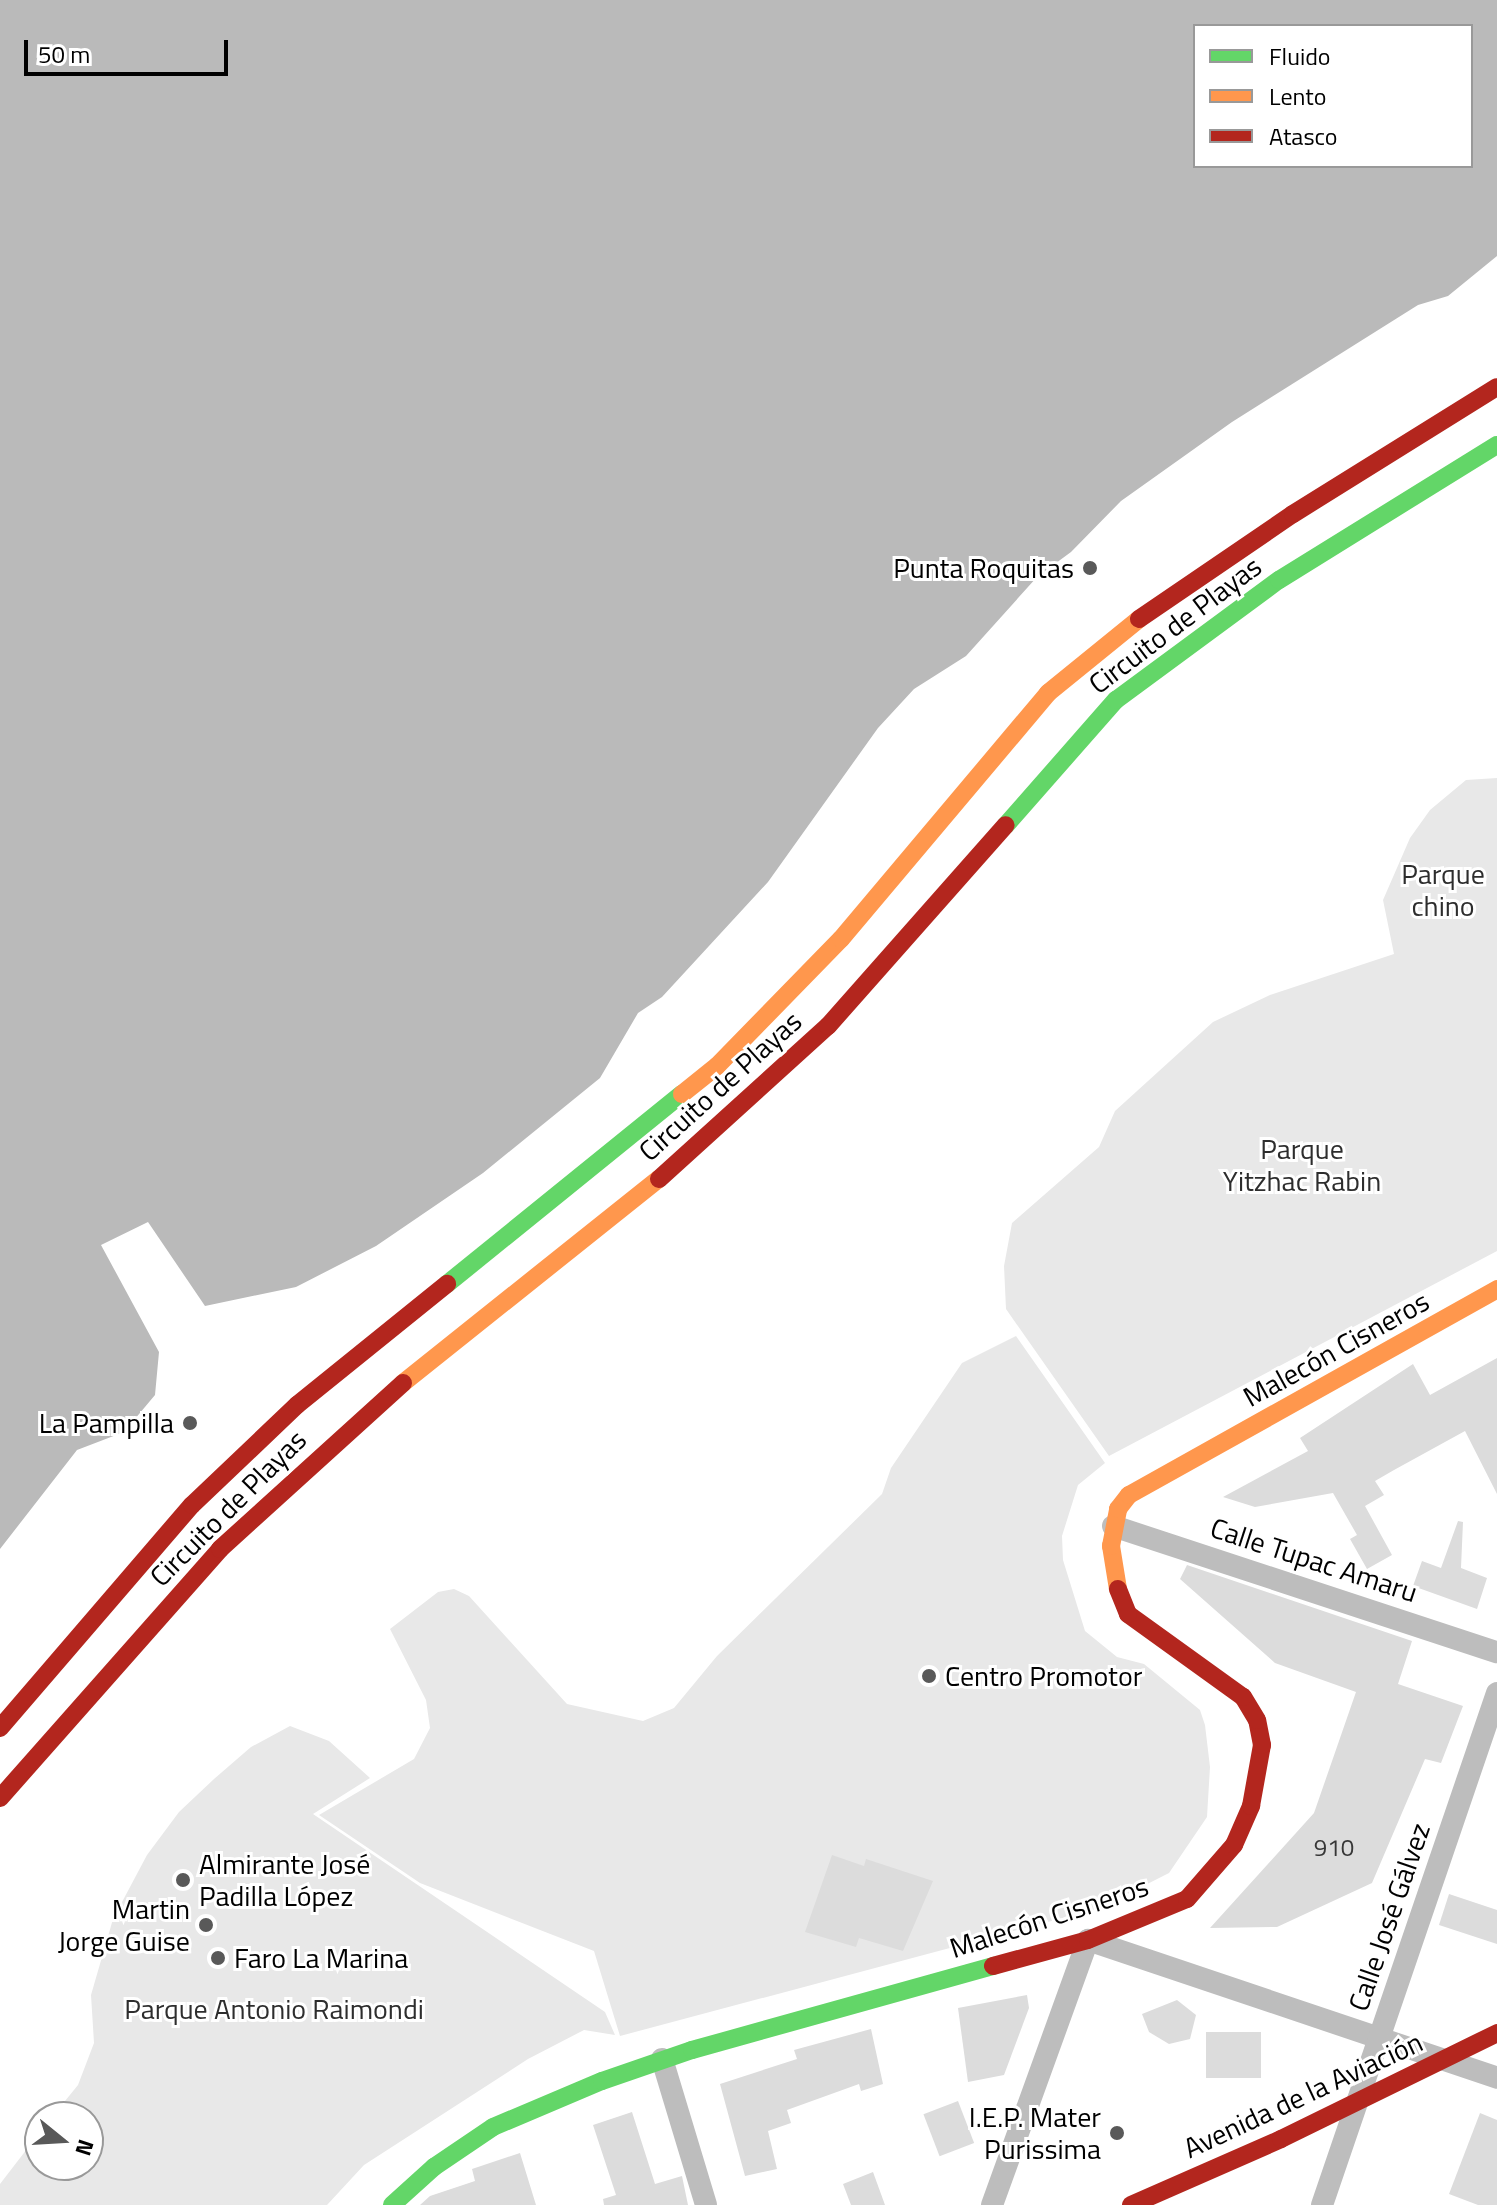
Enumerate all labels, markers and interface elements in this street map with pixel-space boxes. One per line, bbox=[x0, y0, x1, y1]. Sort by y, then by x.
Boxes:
scale bar bbox=[28, 24, 232, 74]
legend bbox=[1193, 24, 1473, 168]
text: 50 m bbox=[38, 36, 90, 72]
text: Fluido bbox=[1269, 38, 1331, 74]
text: Lento bbox=[1269, 78, 1326, 114]
text: Atasco bbox=[1269, 118, 1338, 154]
street label: Circuito de Playas bbox=[1082, 549, 1268, 701]
place label: Punta Roquitas bbox=[893, 551, 1074, 585]
marker: Punta Roquitas bbox=[1081, 559, 1099, 577]
park label: Parque chino bbox=[1401, 857, 1485, 923]
street label: Circuito de Playas bbox=[632, 1004, 808, 1168]
park label: Parque Yitzhac Rabin bbox=[1223, 1132, 1381, 1198]
street label: Malecón Cisneros bbox=[1237, 1284, 1435, 1414]
place label: La Pampilla bbox=[39, 1406, 174, 1440]
marker: La Pampilla bbox=[181, 1414, 199, 1432]
street label: Circuito de Playas bbox=[143, 1423, 313, 1593]
street label: Calle Tupac Amaru bbox=[1206, 1511, 1422, 1609]
place label: Centro Promotor bbox=[945, 1659, 1142, 1693]
marker: Centro Promotor bbox=[920, 1667, 938, 1685]
street label: Calle José Gálvez bbox=[1341, 1819, 1437, 2015]
house number: 910 bbox=[1314, 1834, 1354, 1862]
place label: Almirante José Padilla López bbox=[199, 1847, 370, 1913]
street label: Malecón Cisneros bbox=[945, 1869, 1153, 1965]
marker: Almirante José Padilla López bbox=[174, 1871, 192, 1889]
place label: Martin Jorge Guise bbox=[58, 1892, 190, 1958]
marker: Martin Jorge Guise bbox=[197, 1916, 215, 1934]
place label: Faro La Marina bbox=[234, 1941, 408, 1975]
marker: Faro La Marina bbox=[209, 1949, 227, 1967]
park label: Parque Antonio Raimondi bbox=[124, 1992, 424, 2026]
street label: Avenida de la Aviación bbox=[1178, 2025, 1428, 2165]
place label: I.E.P. Mater Purissima bbox=[969, 2100, 1101, 2166]
north arrow bbox=[24, 2101, 104, 2181]
marker: I.E.P. Mater Purissima bbox=[1108, 2124, 1126, 2142]
text: N bbox=[66, 2135, 103, 2160]

